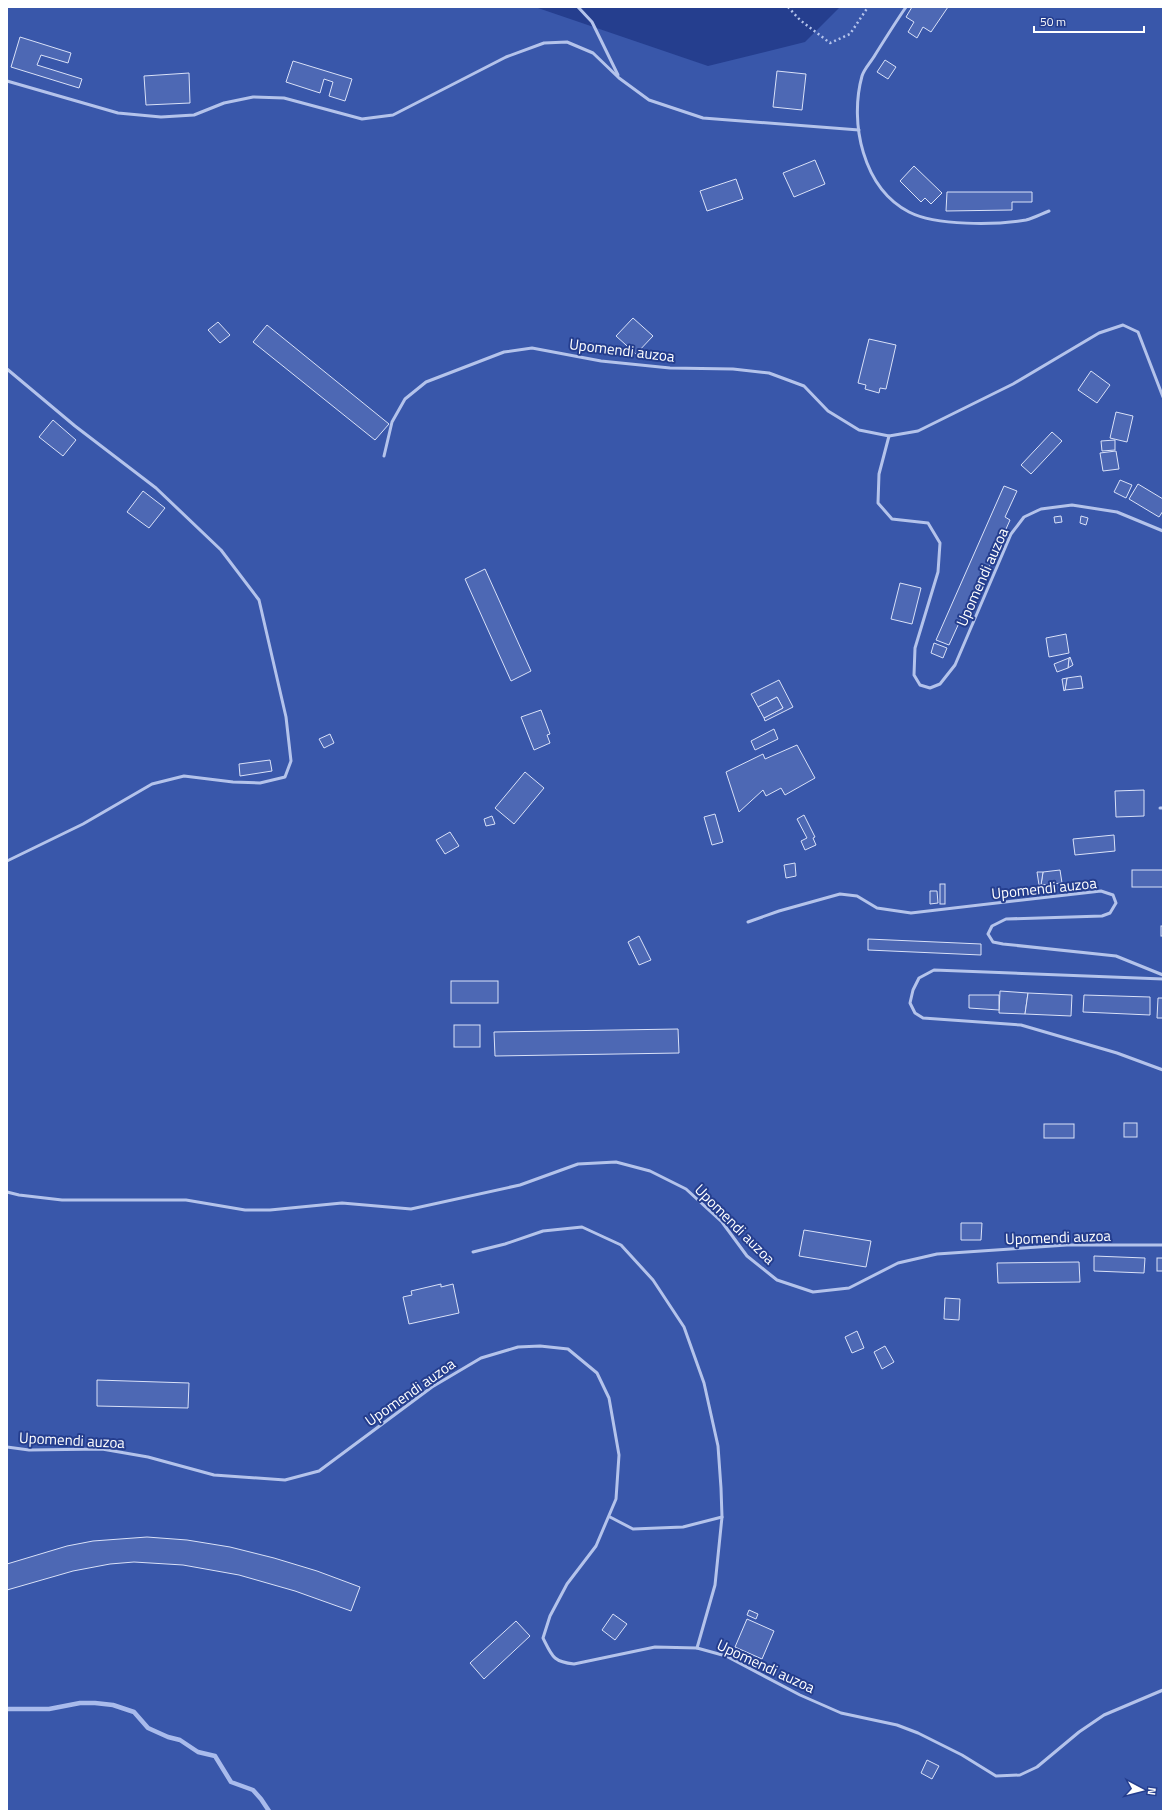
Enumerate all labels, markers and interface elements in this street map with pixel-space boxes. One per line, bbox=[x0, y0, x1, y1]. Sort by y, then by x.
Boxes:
scale bar bbox=[1034, 8, 1144, 34]
text: 50 m bbox=[1040, 12, 1066, 31]
street label: Upomendi auzoa bbox=[568, 332, 676, 368]
street label: Upomendi auzoa bbox=[950, 524, 1014, 630]
street label: Upomendi auzoa bbox=[990, 871, 1098, 905]
street label: Upomendi auzoa bbox=[689, 1178, 781, 1270]
street label: Upomendi auzoa bbox=[1005, 1224, 1112, 1250]
street label: Upomendi auzoa bbox=[360, 1352, 460, 1432]
street label: Upomendi auzoa bbox=[19, 1426, 126, 1454]
street label: Upomendi auzoa bbox=[713, 1633, 819, 1699]
north arrow bbox=[1122, 1770, 1162, 1810]
text: N bbox=[1144, 1786, 1160, 1796]

